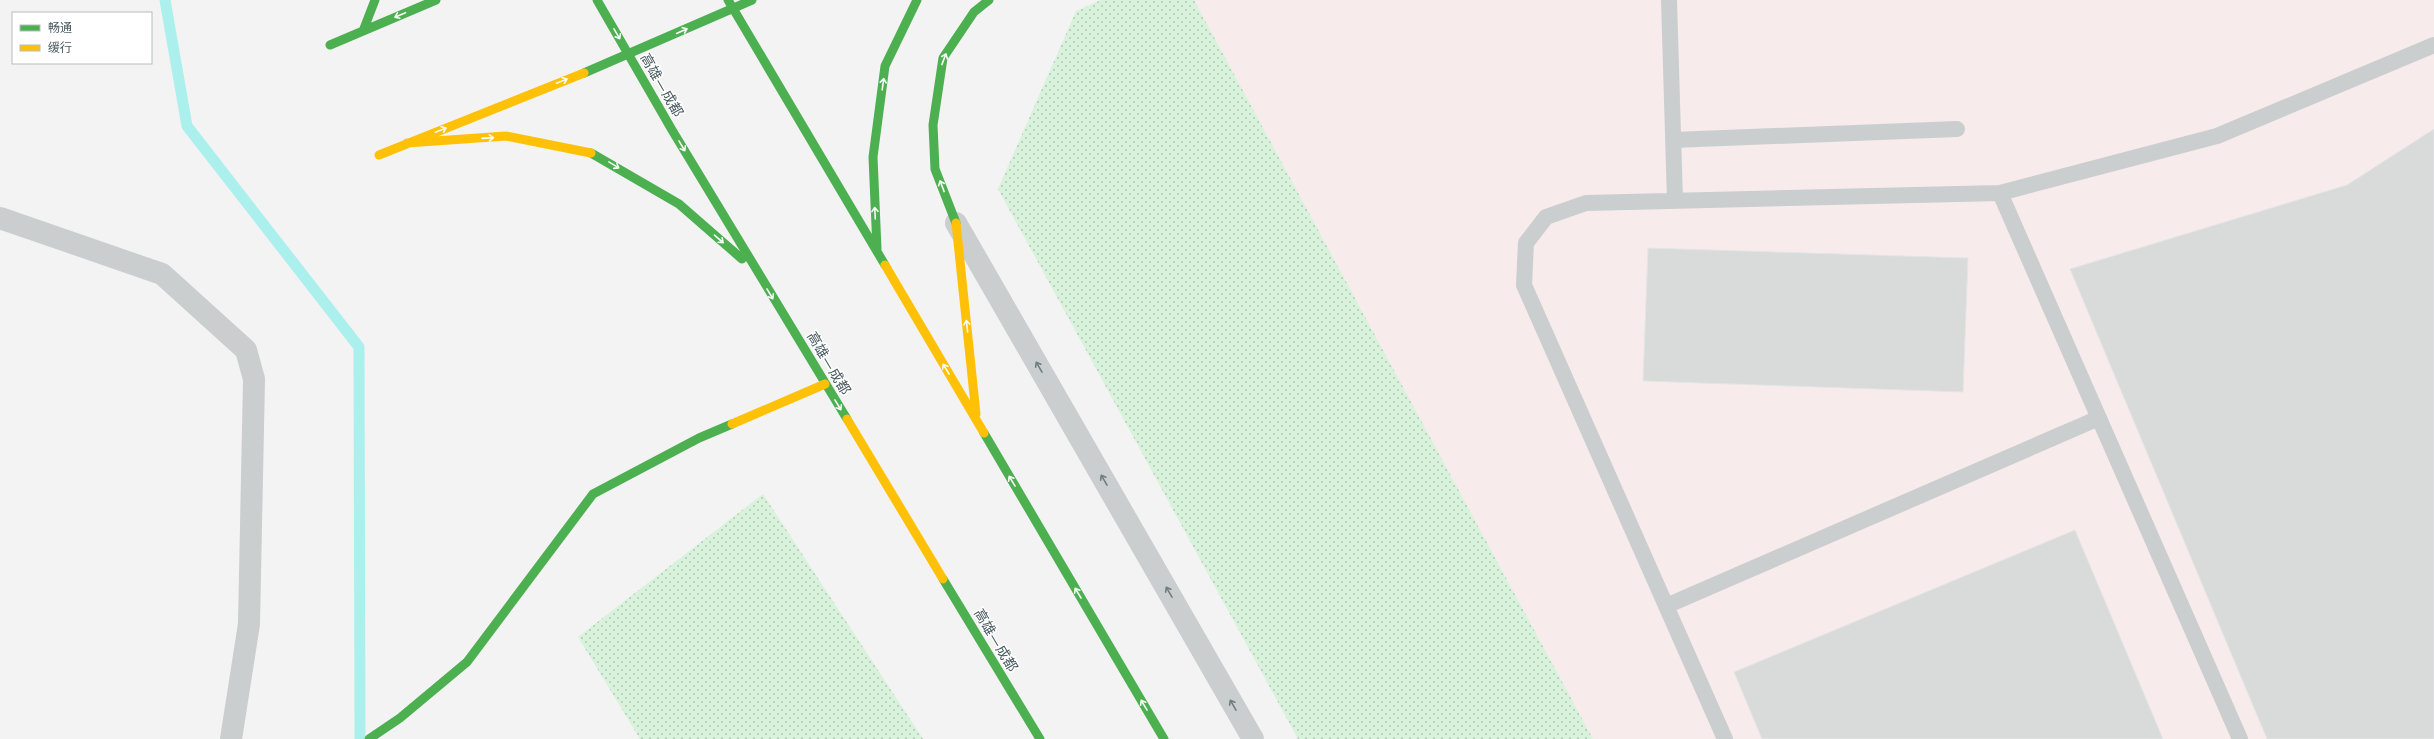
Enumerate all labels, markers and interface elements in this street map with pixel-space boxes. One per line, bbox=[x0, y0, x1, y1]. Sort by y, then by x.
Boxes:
legend bbox=[12, 12, 152, 64]
one-way arrow bbox=[395, 12, 407, 19]
text: 畅通 bbox=[48, 21, 72, 35]
one-way arrow bbox=[675, 27, 687, 34]
one-way arrow bbox=[613, 28, 621, 40]
text: 缓行 bbox=[48, 41, 72, 55]
street label: 高雄—成都 bbox=[638, 51, 686, 119]
one-way arrow bbox=[941, 53, 949, 65]
one-way arrow bbox=[555, 77, 567, 85]
one-way arrow bbox=[879, 78, 887, 91]
one-way arrow bbox=[435, 125, 447, 133]
one-way arrow bbox=[481, 134, 494, 141]
one-way arrow bbox=[678, 140, 686, 151]
one-way arrow bbox=[608, 161, 620, 169]
one-way arrow bbox=[937, 181, 945, 193]
one-way arrow bbox=[871, 207, 879, 220]
one-way arrow bbox=[714, 234, 724, 243]
one-way arrow bbox=[767, 288, 775, 300]
one-way arrow bbox=[963, 320, 970, 333]
street label: 高雄—成都 bbox=[804, 329, 854, 397]
one-way arrow bbox=[1035, 361, 1043, 373]
one-way arrow bbox=[942, 364, 950, 375]
one-way arrow bbox=[834, 399, 842, 411]
one-way arrow bbox=[1099, 474, 1107, 486]
one-way arrow bbox=[1008, 476, 1016, 487]
one-way arrow bbox=[1164, 587, 1172, 599]
one-way arrow bbox=[1074, 588, 1082, 599]
street label: 高雄—成都 bbox=[971, 606, 1021, 674]
one-way arrow bbox=[1229, 699, 1237, 711]
one-way arrow bbox=[1140, 700, 1148, 711]

